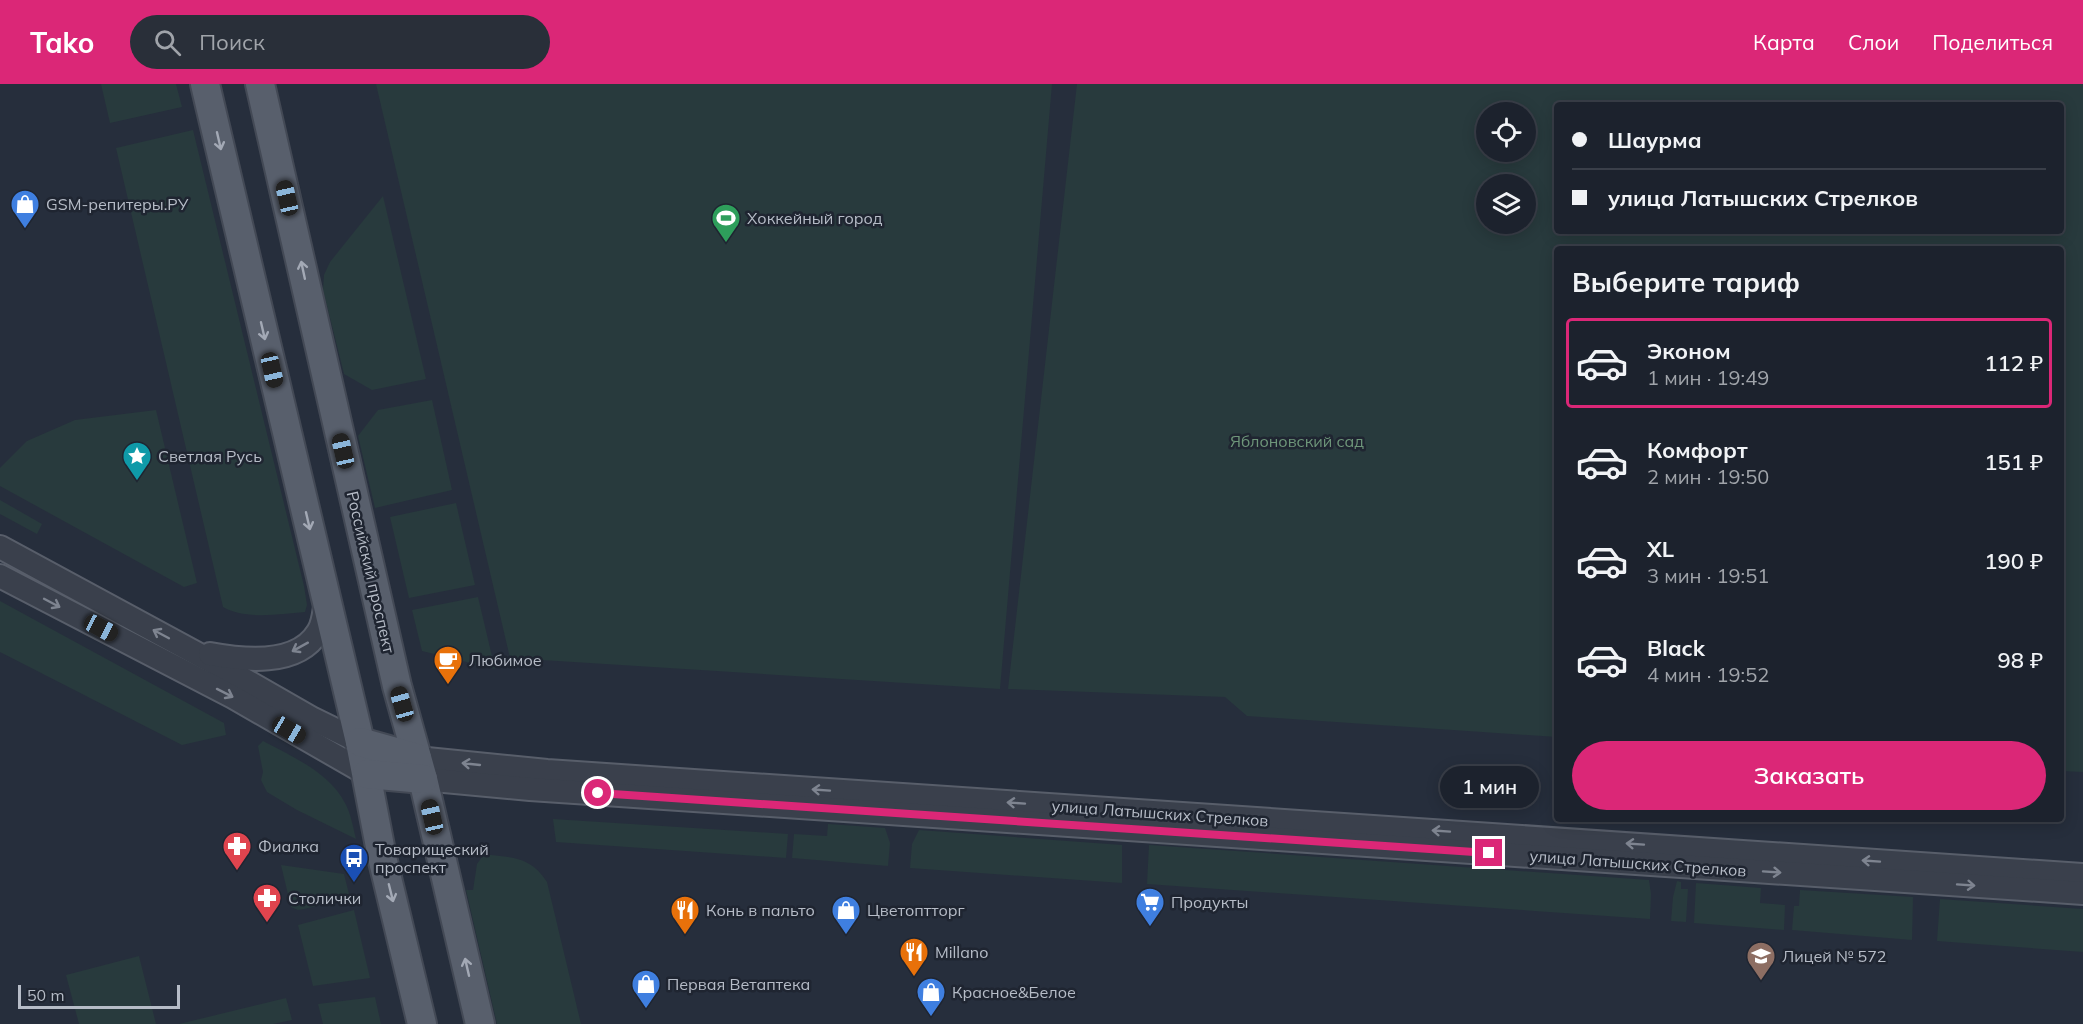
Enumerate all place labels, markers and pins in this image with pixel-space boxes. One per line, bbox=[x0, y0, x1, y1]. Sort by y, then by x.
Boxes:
shop icon: GSM-репитеры.РУ bbox=[9, 188, 41, 230]
place label: GSM-репитеры.РУ bbox=[46, 194, 189, 214]
sports icon: Хоккейный город bbox=[710, 202, 742, 244]
place label: Хоккейный город bbox=[747, 208, 883, 228]
place icon: Светлая Русь bbox=[121, 440, 153, 482]
place label: Светлая Русь bbox=[158, 446, 262, 466]
cafe icon: Любимое bbox=[432, 644, 464, 686]
place label: Любимое bbox=[469, 650, 542, 670]
pharmacy icon: Фиалка bbox=[221, 830, 253, 872]
place label: Фиалка bbox=[258, 836, 319, 856]
place label: Товарищеский проспект bbox=[375, 839, 489, 877]
bus stop icon: Товарищеский проспект bbox=[338, 842, 370, 884]
pharmacy icon: Столички bbox=[251, 882, 283, 924]
supermarket icon: Продукты bbox=[1134, 886, 1166, 928]
place label: Столички bbox=[288, 888, 361, 908]
place label: Продукты bbox=[1171, 892, 1248, 912]
restaurant icon: Конь в пальто bbox=[669, 894, 701, 936]
shop icon: Цветоптторг bbox=[830, 894, 862, 936]
place label: Конь в пальто bbox=[706, 900, 815, 920]
place label: Цветоптторг bbox=[867, 900, 965, 920]
restaurant icon: Millano bbox=[898, 936, 930, 978]
school or university icon: Лицей № 572 bbox=[1745, 940, 1777, 982]
place label: Millano bbox=[935, 942, 988, 962]
place label: Лицей № 572 bbox=[1782, 946, 1886, 966]
shop icon: Первая Ветаптека bbox=[630, 968, 662, 1010]
place label: Первая Ветаптека bbox=[667, 974, 810, 994]
shop icon: Красное&Белое bbox=[915, 976, 947, 1018]
place label: Красное&Белое bbox=[952, 982, 1076, 1002]

